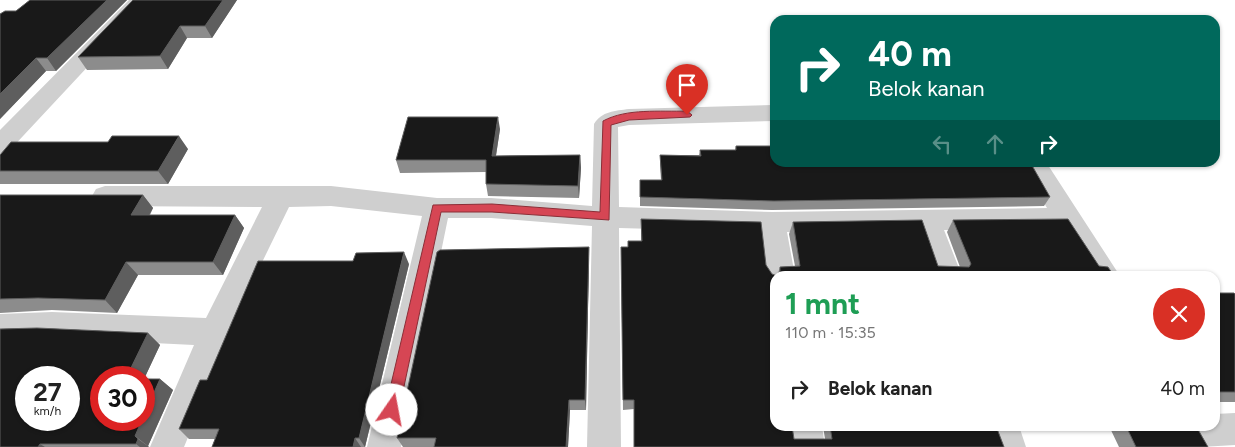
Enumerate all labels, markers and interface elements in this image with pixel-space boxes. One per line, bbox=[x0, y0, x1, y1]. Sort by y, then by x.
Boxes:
text: 40 m bbox=[868, 33, 952, 75]
icon: right bbox=[785, 35, 850, 100]
pin bbox=[666, 64, 708, 115]
icon: arrive bbox=[673, 71, 701, 99]
text: Belok kanan bbox=[868, 75, 985, 102]
icon: left bbox=[928, 130, 956, 158]
icon: ahead bbox=[981, 130, 1009, 158]
icon: right bbox=[1034, 130, 1062, 158]
text: 1 mnt bbox=[785, 285, 860, 322]
button: close bbox=[1153, 288, 1205, 340]
text: 110 m · 15:35 bbox=[785, 323, 876, 342]
speed limit sign: 30 bbox=[90, 366, 155, 431]
icon: right bbox=[785, 375, 813, 403]
text: 27 bbox=[33, 377, 62, 407]
text: Belok kanan bbox=[828, 377, 932, 400]
text: 40 m bbox=[1160, 377, 1205, 400]
position arrow bbox=[365, 383, 417, 435]
text: km/h bbox=[34, 404, 61, 418]

